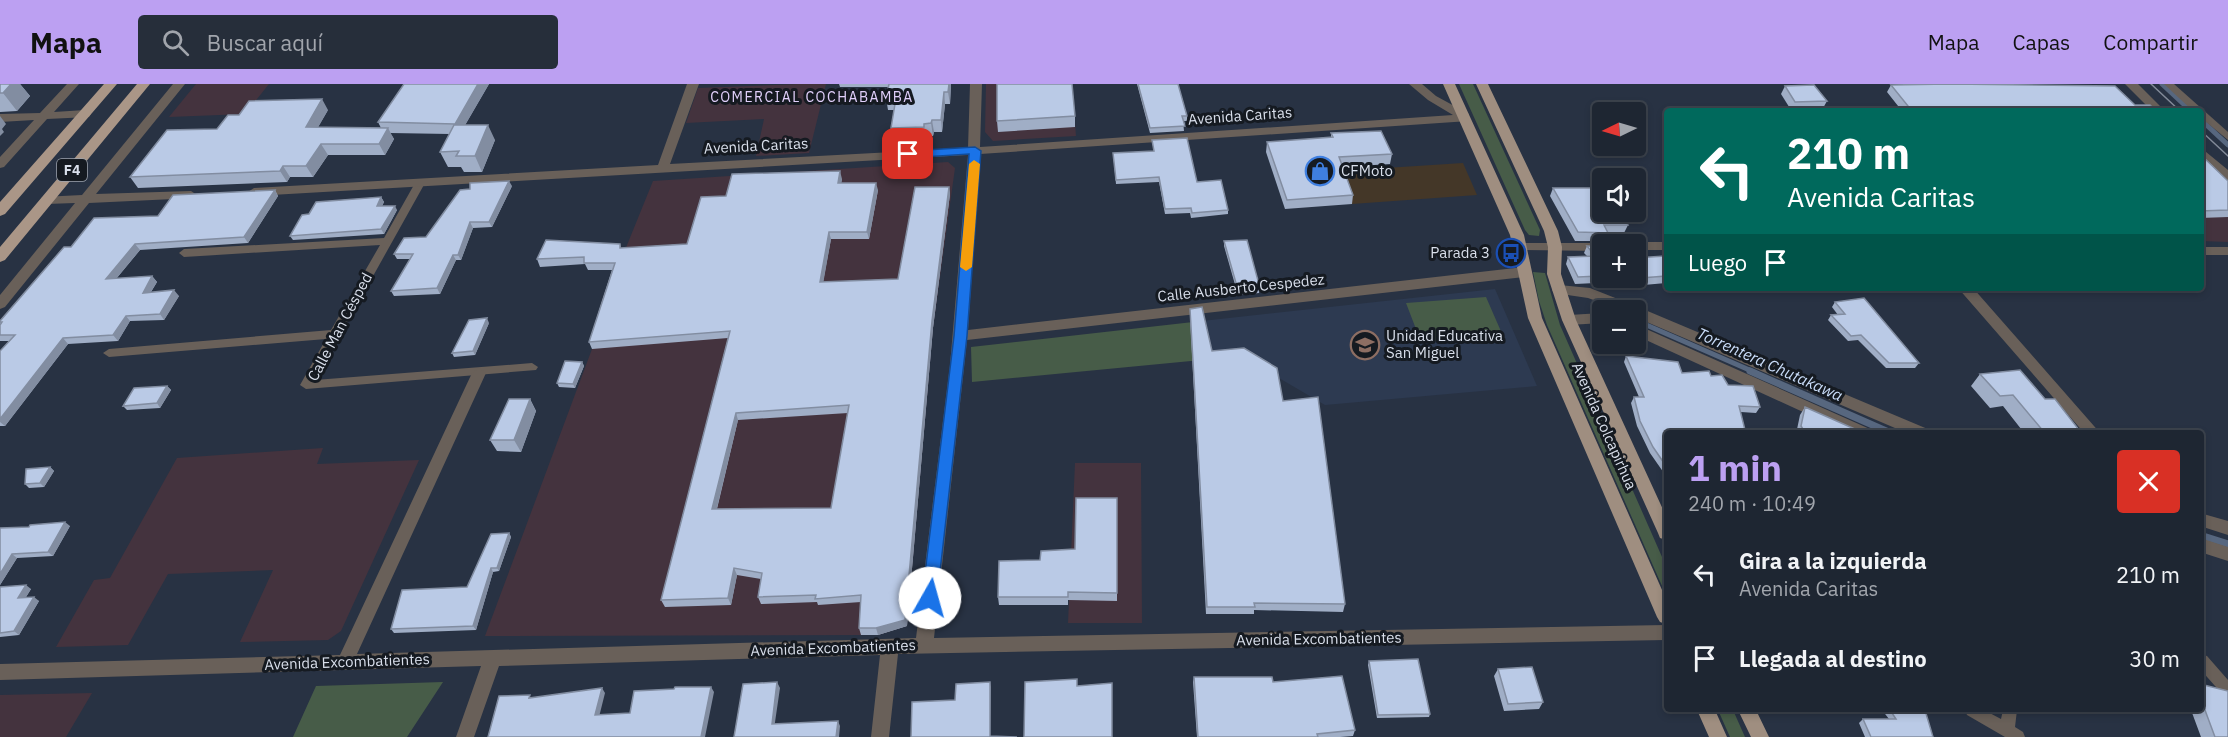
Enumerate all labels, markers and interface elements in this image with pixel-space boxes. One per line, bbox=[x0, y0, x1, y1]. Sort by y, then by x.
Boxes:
search box bbox=[138, 15, 558, 69]
text: Mapa bbox=[30, 24, 102, 61]
icon: search bbox=[159, 26, 192, 59]
text: Buscar aquí bbox=[207, 28, 323, 57]
text: Mapa bbox=[1928, 28, 1979, 56]
text: Capas bbox=[2012, 28, 2070, 56]
text: Compartir bbox=[2103, 28, 2198, 56]
district label: COMERCIAL COCHABAMBA bbox=[710, 88, 914, 106]
street label: Avenida Caritas bbox=[1187, 102, 1293, 129]
north arrow bbox=[1592, 102, 1646, 156]
map controls bbox=[1592, 102, 1646, 354]
text: 210 m bbox=[1787, 126, 1910, 181]
pin bbox=[882, 128, 933, 179]
icon: left bbox=[1688, 132, 1766, 210]
street label: Avenida Caritas bbox=[703, 133, 809, 158]
icon: arrive bbox=[891, 137, 924, 170]
shop icon: CFMoto bbox=[1304, 155, 1336, 187]
road number: F4 bbox=[57, 159, 87, 181]
place label: CFMoto bbox=[1341, 161, 1393, 180]
button: sound bbox=[1592, 168, 1646, 222]
text: Avenida Caritas bbox=[1787, 179, 1975, 214]
button: + bbox=[1592, 234, 1646, 288]
bus stop icon: Parada 3 bbox=[1495, 237, 1527, 269]
place label: Parada 3 bbox=[1430, 243, 1490, 262]
icon: arrive bbox=[1759, 246, 1792, 279]
text: Luego bbox=[1688, 248, 1747, 277]
street label: Calle Man Césped bbox=[303, 269, 376, 384]
street label: Calle Ausberto Cespedez bbox=[1156, 269, 1325, 306]
button: − bbox=[1592, 300, 1646, 354]
water label: Torrentera Chutakawa bbox=[1694, 323, 1846, 405]
place label: Unidad Educativa San Miguel bbox=[1386, 326, 1503, 362]
school or university icon: Unidad Educativa San Miguel bbox=[1349, 329, 1381, 361]
street label: Avenida Colcapirhua bbox=[1568, 359, 1641, 493]
text: 1 min bbox=[1688, 444, 1782, 491]
button: close bbox=[2117, 450, 2180, 513]
text: 240 m · 10:49 bbox=[1688, 490, 1816, 517]
text: Gira a la izquierda bbox=[1739, 546, 1927, 575]
icon: left bbox=[1688, 558, 1721, 591]
text: 210 m bbox=[2116, 560, 2180, 589]
position arrow bbox=[898, 566, 962, 630]
text: Avenida Caritas bbox=[1739, 575, 1878, 602]
street label: Avenida Excombatientes bbox=[1236, 628, 1402, 649]
street label: Avenida Excombatientes bbox=[750, 635, 916, 660]
icon: arrive bbox=[1688, 642, 1721, 675]
text: Llegada al destino bbox=[1739, 644, 1927, 673]
text: 30 m bbox=[2129, 644, 2180, 673]
street label: Avenida Excombatientes bbox=[264, 649, 430, 674]

